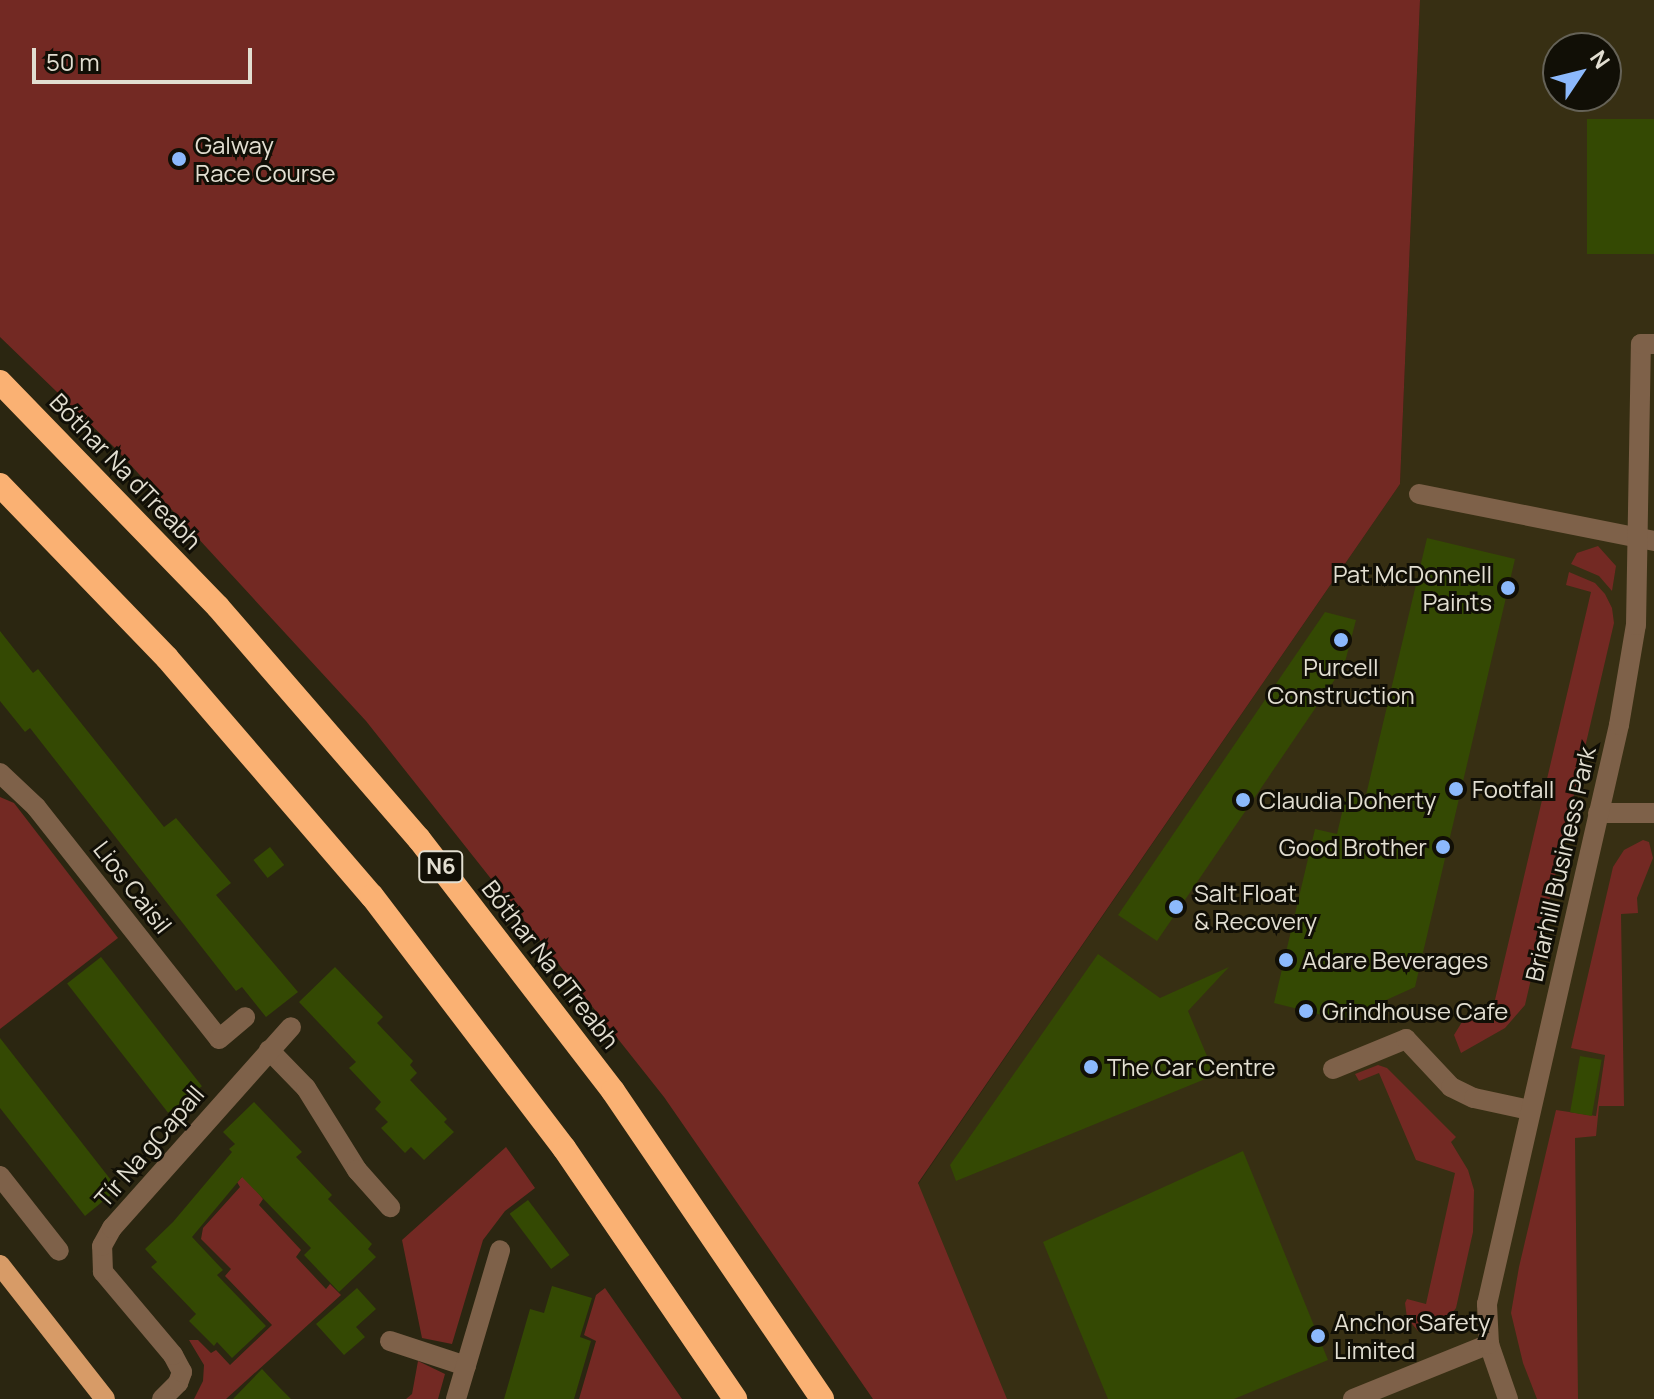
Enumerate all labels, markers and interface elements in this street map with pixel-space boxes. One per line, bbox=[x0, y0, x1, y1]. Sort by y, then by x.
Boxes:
scale bar bbox=[36, 32, 256, 82]
north arrow bbox=[1542, 32, 1622, 112]
text: N bbox=[1583, 44, 1617, 74]
text: 50 m bbox=[46, 45, 100, 78]
place label: Galway Race Course bbox=[195, 131, 336, 187]
marker: Galway Race Course bbox=[170, 150, 188, 168]
street label: Bóthar Na dTreabh bbox=[44, 387, 208, 555]
place label: Pat McDonnell Paints bbox=[1333, 560, 1492, 616]
marker: Pat McDonnell Paints bbox=[1499, 579, 1517, 597]
marker: Purcell Construction bbox=[1332, 631, 1350, 649]
place label: Purcell Construction bbox=[1267, 653, 1415, 709]
street label: Briarhill Business Park bbox=[1519, 744, 1601, 984]
place label: Footfall bbox=[1472, 775, 1554, 803]
marker: Footfall bbox=[1447, 780, 1465, 798]
place label: Claudia Doherty bbox=[1259, 786, 1436, 814]
marker: Claudia Doherty bbox=[1234, 791, 1252, 809]
place label: Good Brother bbox=[1279, 833, 1427, 861]
street label: Lios Caisil bbox=[88, 835, 178, 939]
marker: Good Brother bbox=[1434, 838, 1452, 856]
road number: N6 bbox=[417, 849, 465, 885]
street label: Bóthar Na dTreabh bbox=[476, 874, 626, 1054]
place label: Salt Float & Recovery bbox=[1194, 879, 1317, 935]
marker: Salt Float & Recovery bbox=[1165, 896, 1187, 918]
place label: Adare Beverages bbox=[1302, 946, 1488, 974]
marker: Adare Beverages bbox=[1277, 951, 1295, 969]
place label: Grindhouse Cafe bbox=[1322, 997, 1508, 1025]
marker: Grindhouse Cafe bbox=[1297, 1002, 1315, 1020]
place label: The Car Centre bbox=[1107, 1053, 1276, 1081]
marker: The Car Centre bbox=[1082, 1058, 1100, 1076]
street label: Tír Na gCapall bbox=[88, 1079, 210, 1213]
place label: Anchor Safety Limited bbox=[1334, 1308, 1491, 1364]
marker: Anchor Safety Limited bbox=[1309, 1327, 1327, 1345]

